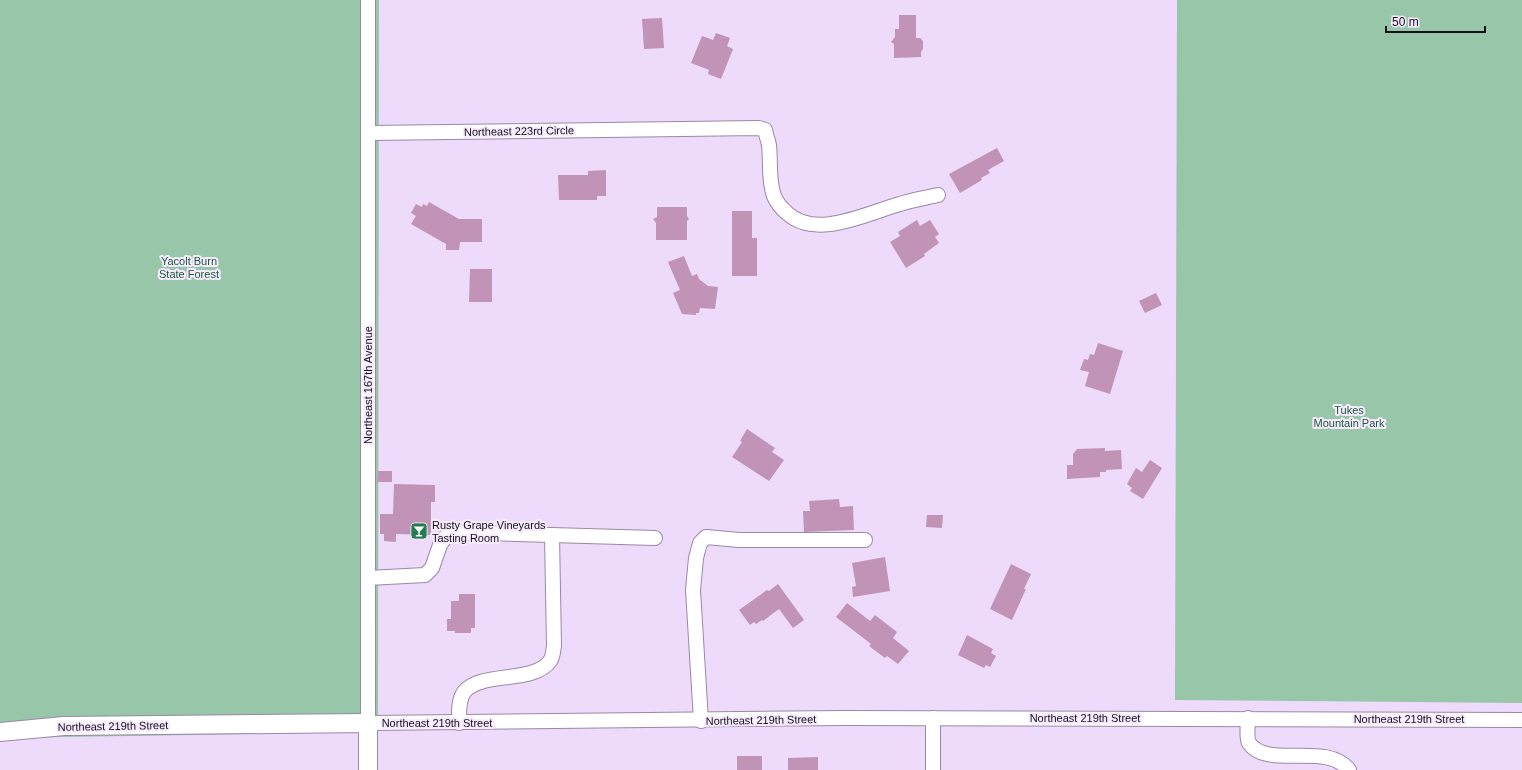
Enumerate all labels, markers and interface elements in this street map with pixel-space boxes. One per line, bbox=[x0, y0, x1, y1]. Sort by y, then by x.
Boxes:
scale bar bbox=[1386, 8, 1485, 34]
text: 50 m bbox=[1392, 15, 1419, 29]
street label: Northeast 223rd Circle bbox=[464, 124, 574, 138]
park label: Yacolt Burn State Forest bbox=[159, 255, 219, 280]
street label: Northeast 167th Avenue bbox=[362, 326, 374, 444]
park label: Tukes Mountain Park bbox=[1314, 404, 1385, 429]
place label: Rusty Grape Vineyards Tasting Room bbox=[432, 519, 546, 544]
bar icon: Rusty Grape Vineyards Tasting Room bbox=[409, 521, 429, 541]
street label: Northeast 219th Street bbox=[1030, 712, 1140, 724]
street label: Northeast 219th Street bbox=[706, 713, 816, 727]
street label: Northeast 219th Street bbox=[1354, 713, 1464, 725]
street label: Northeast 219th Street bbox=[382, 717, 492, 729]
street label: Northeast 219th Street bbox=[58, 719, 168, 733]

